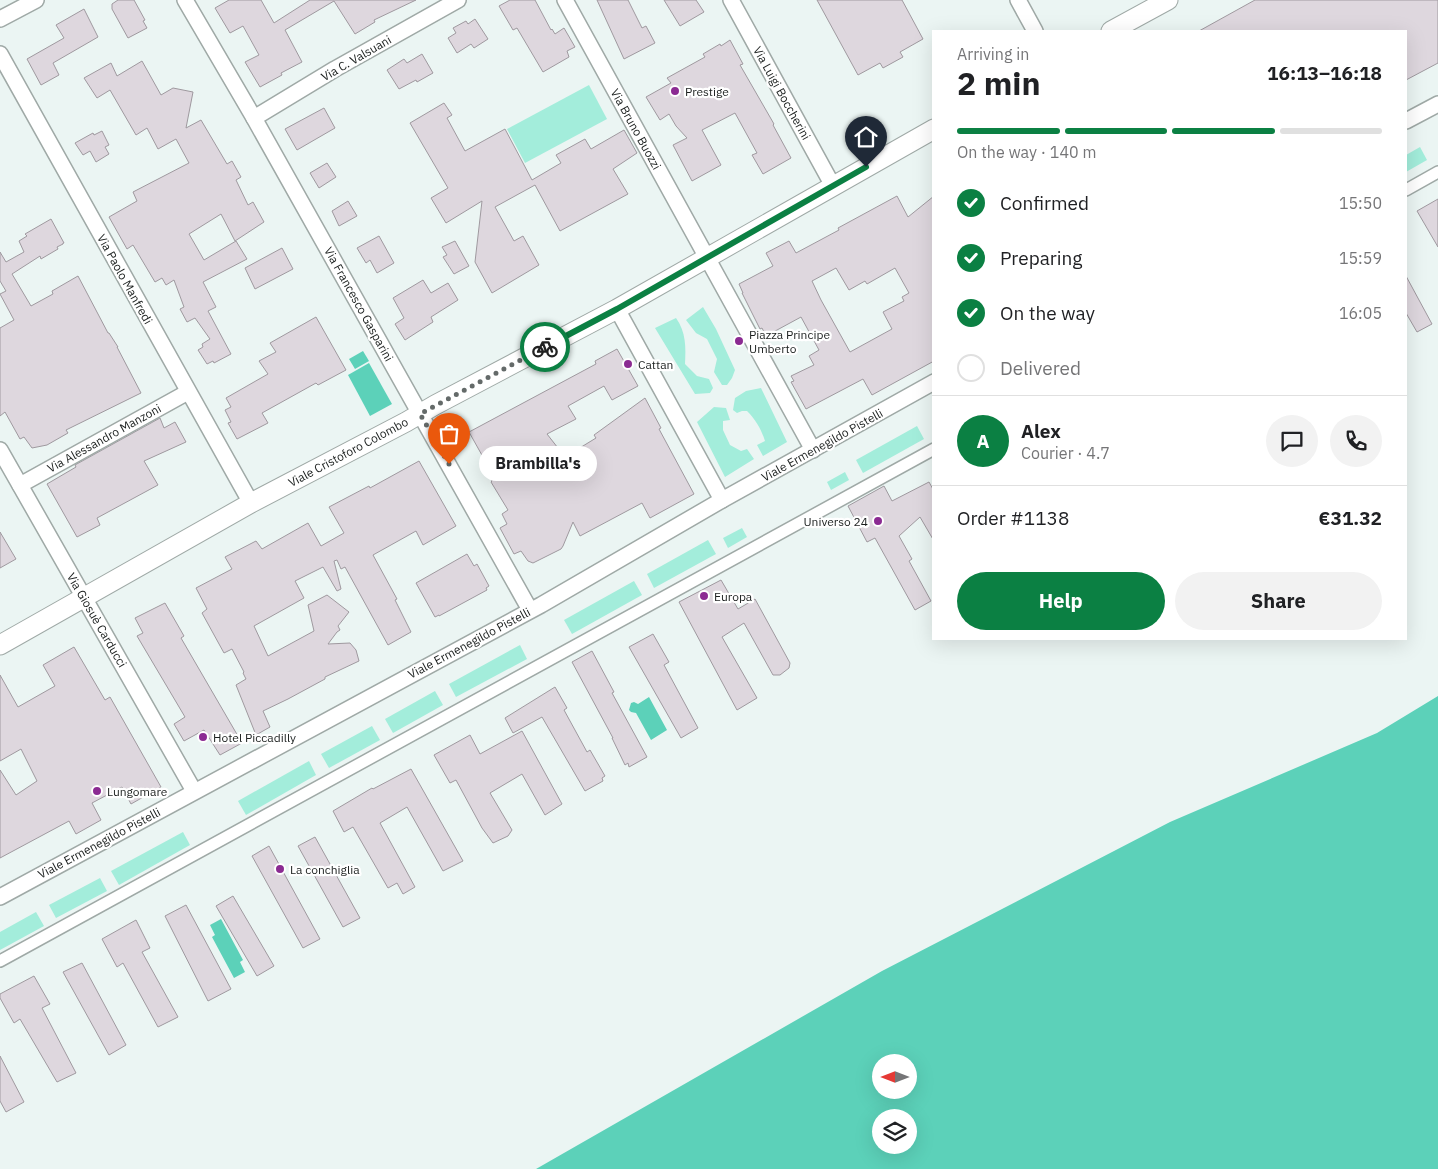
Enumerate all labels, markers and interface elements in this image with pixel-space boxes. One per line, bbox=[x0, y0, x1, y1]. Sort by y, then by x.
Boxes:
street label: Via C. Valsuani bbox=[318, 32, 394, 84]
street label: Via Luigi Boccherini bbox=[750, 44, 814, 142]
text: Arriving in bbox=[957, 44, 1029, 64]
text: 16:13–16:18 bbox=[1267, 61, 1382, 85]
text: 2 min bbox=[957, 62, 1041, 104]
place label: Prestige bbox=[685, 84, 729, 99]
marker: Prestige bbox=[669, 85, 681, 97]
street label: Via Bruno Buozzi bbox=[608, 86, 664, 172]
pin bbox=[845, 116, 887, 167]
icon: home bbox=[852, 123, 880, 151]
text: On the way · 140 m bbox=[957, 142, 1096, 162]
icon: check bbox=[957, 189, 985, 217]
text: Confirmed bbox=[1000, 191, 1089, 215]
text: 15:50 bbox=[1339, 193, 1382, 213]
street label: Via Paolo Manfredi bbox=[94, 231, 156, 327]
street label: Via Francesco Gasparini bbox=[321, 244, 397, 364]
icon: check bbox=[957, 244, 985, 272]
text: Preparing bbox=[1000, 246, 1082, 270]
text: 15:59 bbox=[1339, 248, 1382, 268]
icon: check bbox=[957, 299, 985, 327]
text: On the way bbox=[1000, 301, 1095, 325]
text: 16:05 bbox=[1339, 303, 1382, 323]
courier bbox=[520, 322, 570, 372]
place label: Piazza Principe Umberto bbox=[749, 327, 830, 356]
icon: bike bbox=[531, 333, 559, 361]
marker: Piazza Principe Umberto bbox=[733, 335, 745, 347]
text: Delivered bbox=[1000, 356, 1081, 380]
place label: Cattan bbox=[638, 357, 673, 372]
marker: Cattan bbox=[622, 358, 634, 370]
street label: Via Alessandro Manzoni bbox=[44, 400, 164, 476]
street label: Viale Ermenegildo Pistelli bbox=[759, 405, 885, 485]
pin bbox=[428, 413, 470, 464]
street label: Viale Cristoforo Colombo bbox=[285, 414, 411, 490]
button: chat bbox=[1266, 415, 1318, 467]
button: phone bbox=[1330, 415, 1382, 467]
text: Alex bbox=[1021, 419, 1061, 443]
icon: bag bbox=[435, 420, 463, 448]
text: A bbox=[976, 429, 990, 453]
text: Courier · 4.7 bbox=[1021, 443, 1110, 463]
callout: Brambilla's bbox=[479, 446, 596, 482]
text: Brambilla's bbox=[495, 453, 581, 473]
text: Order #1138 bbox=[957, 506, 1069, 530]
text: €31.32 bbox=[1319, 506, 1382, 530]
place label: Universo 24 bbox=[803, 514, 868, 529]
marker: Universo 24 bbox=[872, 515, 884, 527]
street label: Via Giosuè Carducci bbox=[64, 570, 130, 670]
button: Help bbox=[957, 572, 1165, 630]
button: Share bbox=[1175, 572, 1382, 630]
place label: Europa bbox=[714, 589, 753, 604]
marker: Europa bbox=[698, 590, 710, 602]
street label: Viale Ermenegildo Pistelli bbox=[405, 604, 533, 682]
place label: Hotel Piccadilly bbox=[213, 730, 296, 745]
marker: Hotel Piccadilly bbox=[197, 731, 209, 743]
place label: Lungomare bbox=[107, 784, 168, 799]
marker: Lungomare bbox=[91, 785, 103, 797]
street label: Viale Ermenegildo Pistelli bbox=[35, 804, 163, 882]
place label: La conchiglia bbox=[290, 862, 360, 877]
marker: La conchiglia bbox=[274, 863, 286, 875]
north arrow bbox=[872, 1054, 918, 1099]
map controls bbox=[872, 1054, 917, 1154]
button: layers bbox=[872, 1109, 917, 1154]

